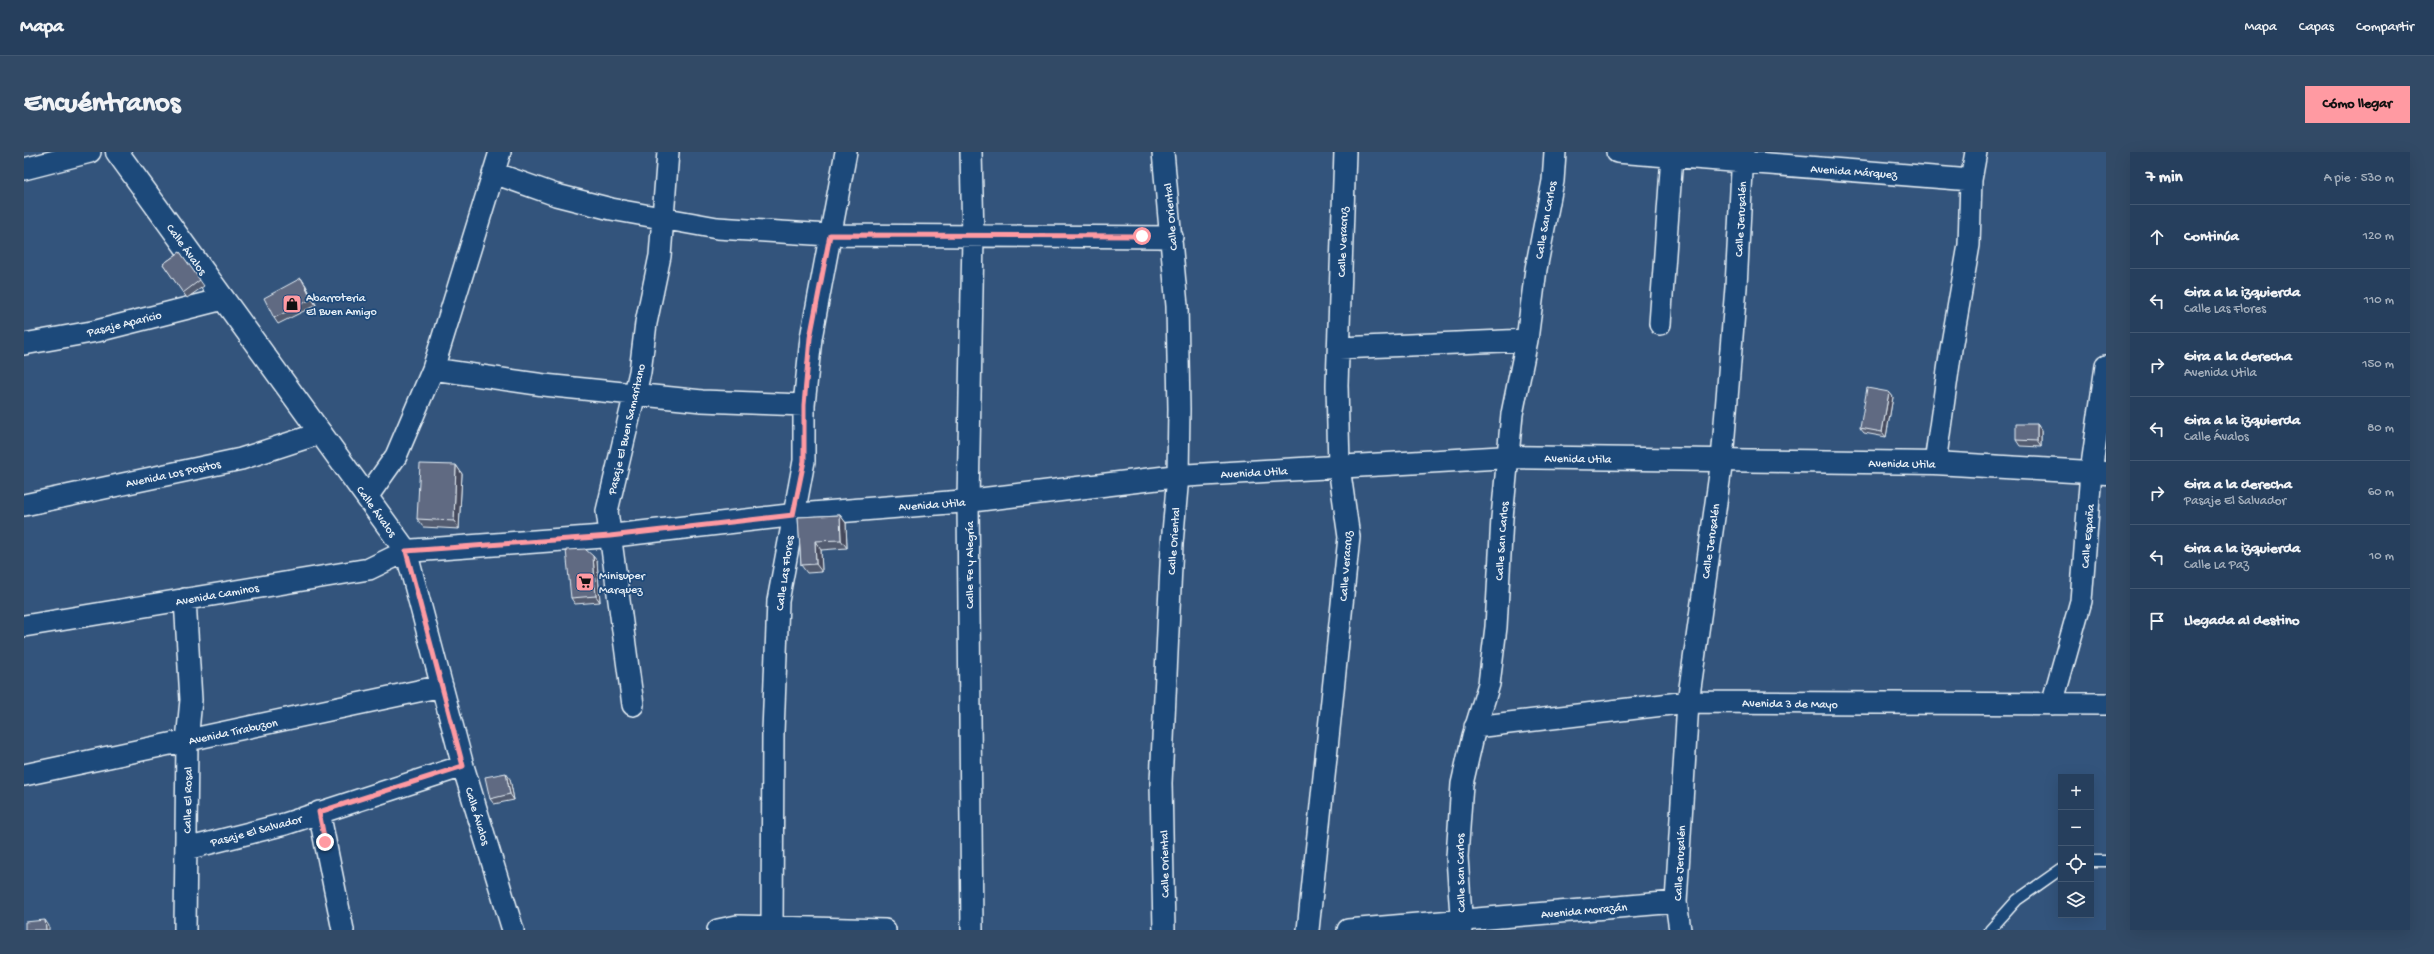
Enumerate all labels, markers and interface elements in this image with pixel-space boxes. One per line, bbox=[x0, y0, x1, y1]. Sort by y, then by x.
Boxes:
text: Mapa bbox=[20, 16, 64, 39]
text: Mapa bbox=[2245, 19, 2277, 36]
text: Capas bbox=[2299, 19, 2334, 36]
text: Compartir bbox=[2356, 19, 2414, 36]
button: Cómo llegar bbox=[2305, 86, 2410, 123]
text: Encuéntranos bbox=[24, 88, 180, 121]
street label: Avenida Márquez bbox=[1810, 163, 1898, 183]
text: 7 min bbox=[2146, 168, 2183, 188]
text: A pie · 530 m bbox=[2324, 171, 2394, 186]
street label: Calle San Carlos bbox=[1533, 180, 1561, 260]
street label: Calle Jerusalén bbox=[1733, 181, 1751, 257]
street label: Calle Oriental bbox=[1162, 182, 1182, 251]
street label: Calle Veracruz bbox=[1336, 206, 1352, 278]
street label: Calle Ávalos bbox=[162, 222, 209, 279]
icon: ahead bbox=[2146, 226, 2168, 248]
route start bbox=[1133, 227, 1151, 245]
text: Continúa bbox=[2184, 228, 2239, 246]
text: 120 m bbox=[2363, 229, 2394, 244]
text: Gira a la izquierda bbox=[2184, 284, 2300, 302]
icon: left bbox=[2146, 290, 2168, 312]
place label: Abarroteria El Buen Amigo bbox=[306, 292, 377, 320]
shop icon: Abarroteria El Buen Amigo bbox=[281, 293, 303, 315]
text: 110 m bbox=[2364, 293, 2394, 308]
text: Calle Las Flores bbox=[2184, 302, 2266, 317]
street label: Pasaje Aparicio bbox=[85, 309, 163, 341]
text: Gira a la derecha bbox=[2184, 348, 2292, 366]
icon: right bbox=[2146, 354, 2168, 376]
text: 150 m bbox=[2362, 357, 2394, 372]
street label: Pasaje El Buen Samaritano bbox=[606, 363, 650, 497]
text: Avenida Utila bbox=[2184, 366, 2257, 381]
text: Gira a la izquierda bbox=[2184, 412, 2300, 430]
icon: left bbox=[2146, 418, 2168, 440]
text: 80 m bbox=[2367, 421, 2394, 436]
text: Calle Ávalos bbox=[2184, 430, 2249, 445]
street label: Avenida Utila bbox=[1544, 452, 1612, 468]
street label: Avenida Utila bbox=[1868, 457, 1936, 473]
street label: Avenida Los Positos bbox=[125, 458, 223, 492]
street label: Avenida Utila bbox=[1220, 465, 1288, 483]
text: Gira a la derecha bbox=[2184, 476, 2292, 494]
icon: right bbox=[2146, 482, 2168, 504]
street label: Calle Ávalos bbox=[352, 484, 399, 541]
text: 60 m bbox=[2368, 485, 2394, 500]
text: Pasaje El Salvador bbox=[2184, 494, 2286, 509]
street label: Avenida Utila bbox=[898, 497, 966, 515]
street label: Calle San Carlos bbox=[1493, 501, 1513, 581]
street label: Calle Jerusalén bbox=[1700, 503, 1724, 580]
street label: Calle España bbox=[2079, 503, 2099, 569]
street label: Calle Oriental bbox=[1166, 507, 1184, 575]
street label: Calle Fe y Alegría bbox=[964, 521, 978, 609]
street label: Calle Veracruz bbox=[1338, 530, 1356, 602]
street label: Calle Las Flores bbox=[774, 534, 798, 612]
text: Gira a la izquierda bbox=[2184, 540, 2300, 558]
icon: left bbox=[2146, 546, 2168, 568]
text: 10 m bbox=[2369, 549, 2394, 564]
text: Calle La Paz bbox=[2184, 558, 2249, 573]
place label: Minisuper Marquez bbox=[599, 570, 646, 598]
supermarket icon: Minisuper Marquez bbox=[574, 571, 596, 593]
street label: Avenida Caminos bbox=[175, 582, 261, 610]
icon: arrive bbox=[2146, 610, 2168, 632]
text: Llegada al destino bbox=[2184, 612, 2300, 630]
street label: Avenida 3 de Mayo bbox=[1742, 697, 1838, 713]
street label: Avenida Tirabuzon bbox=[188, 717, 280, 749]
street label: Calle El Rosal bbox=[181, 766, 197, 833]
map controls bbox=[2058, 774, 2094, 918]
button: + bbox=[2058, 774, 2094, 810]
street label: Calle Ávalos bbox=[461, 786, 492, 848]
button: − bbox=[2058, 810, 2094, 846]
street label: Pasaje El Salvador bbox=[208, 813, 306, 851]
street label: Calle Jerusalén bbox=[1672, 825, 1690, 901]
street label: Calle Oriental bbox=[1158, 830, 1174, 898]
route end bbox=[316, 833, 334, 851]
street label: Calle San Carlos bbox=[1454, 833, 1470, 913]
button: locate bbox=[2058, 846, 2094, 882]
button: layers bbox=[2058, 882, 2094, 918]
street label: Avenida Morazán bbox=[1540, 901, 1628, 923]

